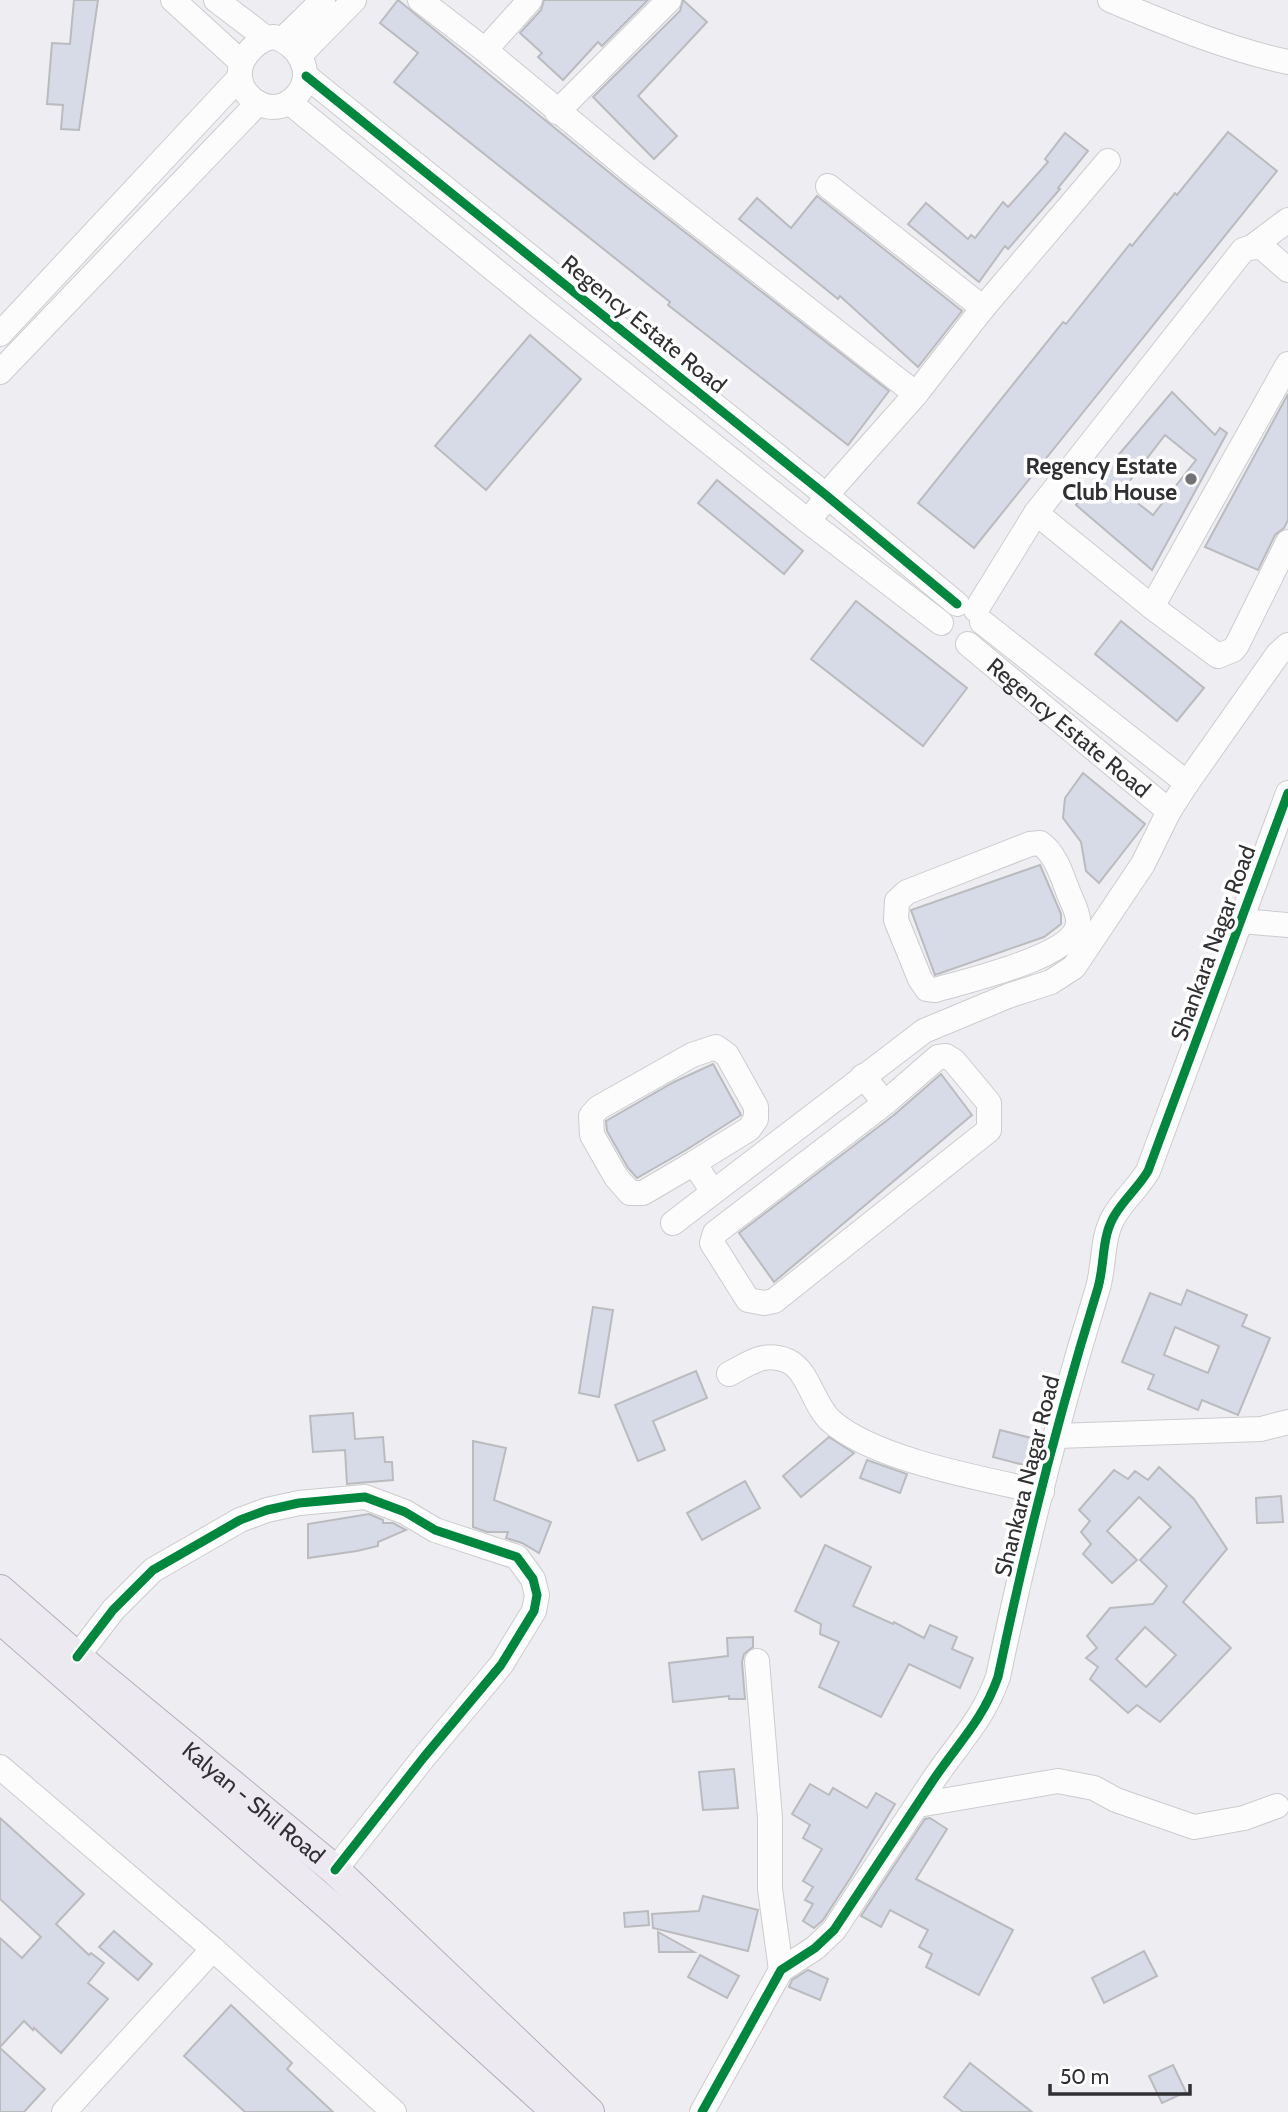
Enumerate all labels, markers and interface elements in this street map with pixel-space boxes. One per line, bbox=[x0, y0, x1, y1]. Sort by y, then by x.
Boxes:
street label: Regency Estate Road bbox=[556, 249, 732, 399]
place label: Regency Estate Club House bbox=[1026, 452, 1177, 506]
marker: Regency Estate Club House bbox=[1183, 471, 1199, 487]
street label: Regency Estate Road bbox=[981, 652, 1156, 804]
street label: Shankara Nagar Road bbox=[1165, 841, 1261, 1045]
street label: Shankara Nagar Road bbox=[988, 1373, 1066, 1579]
street label: Kalyan - Shil Road bbox=[177, 1736, 330, 1870]
scale bar bbox=[1050, 2052, 1190, 2096]
text: 50 m bbox=[1060, 2064, 1109, 2089]

